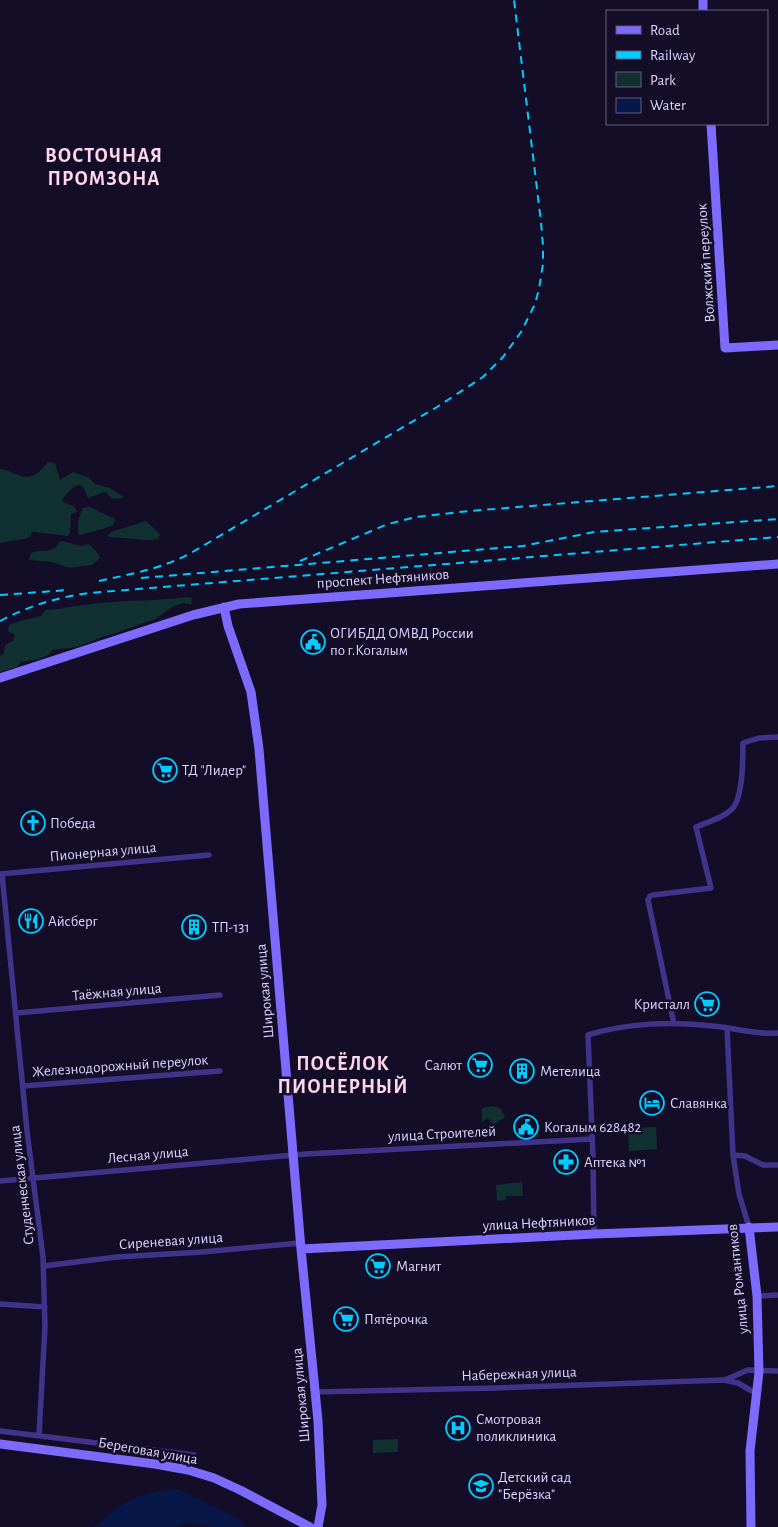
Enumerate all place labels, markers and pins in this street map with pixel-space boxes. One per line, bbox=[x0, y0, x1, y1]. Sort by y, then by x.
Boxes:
place label: ОГИБДД ОМВД России по г.Когалым bbox=[330, 626, 474, 658]
public building icon: ОГИБДД ОМВД России по г.Когалым bbox=[300, 629, 326, 655]
supermarket icon: ТД "Лидер" bbox=[152, 757, 178, 783]
place label: ТД "Лидер" bbox=[182, 763, 246, 778]
church icon: Победа bbox=[20, 810, 46, 836]
place label: Победа bbox=[50, 816, 96, 831]
restaurant icon: Айсберг bbox=[18, 908, 44, 934]
place label: Айсберг bbox=[48, 914, 99, 929]
building icon: ТП-131 bbox=[181, 914, 207, 940]
place label: ТП-131 bbox=[212, 920, 250, 935]
supermarket icon: Кристалл bbox=[694, 991, 720, 1017]
place label: Кристалл bbox=[634, 997, 690, 1012]
supermarket icon: Салют bbox=[467, 1052, 493, 1078]
place label: Салют bbox=[424, 1058, 463, 1073]
building icon: Метелица bbox=[509, 1058, 535, 1084]
place label: Метелица bbox=[540, 1064, 601, 1079]
hotel icon: Славянка bbox=[639, 1090, 665, 1116]
place label: Славянка bbox=[670, 1096, 727, 1111]
public building icon: Когалым 628482 bbox=[513, 1114, 539, 1140]
place label: Когалым 628482 bbox=[544, 1120, 642, 1135]
pharmacy icon: Аптека №1 bbox=[553, 1149, 579, 1175]
place label: Аптека №1 bbox=[584, 1155, 647, 1170]
supermarket icon: Магнит bbox=[365, 1253, 391, 1279]
place label: Магнит bbox=[396, 1259, 442, 1274]
supermarket icon: Пятёрочка bbox=[333, 1306, 359, 1332]
place label: Пятёрочка bbox=[364, 1312, 428, 1327]
place label: Смотровая поликлиника bbox=[476, 1412, 556, 1444]
hospital icon: Смотровая поликлиника bbox=[445, 1415, 471, 1441]
place label: Детский сад "Берёзка" bbox=[498, 1470, 571, 1502]
school or university icon: Детский сад "Берёзка" bbox=[468, 1473, 494, 1499]

